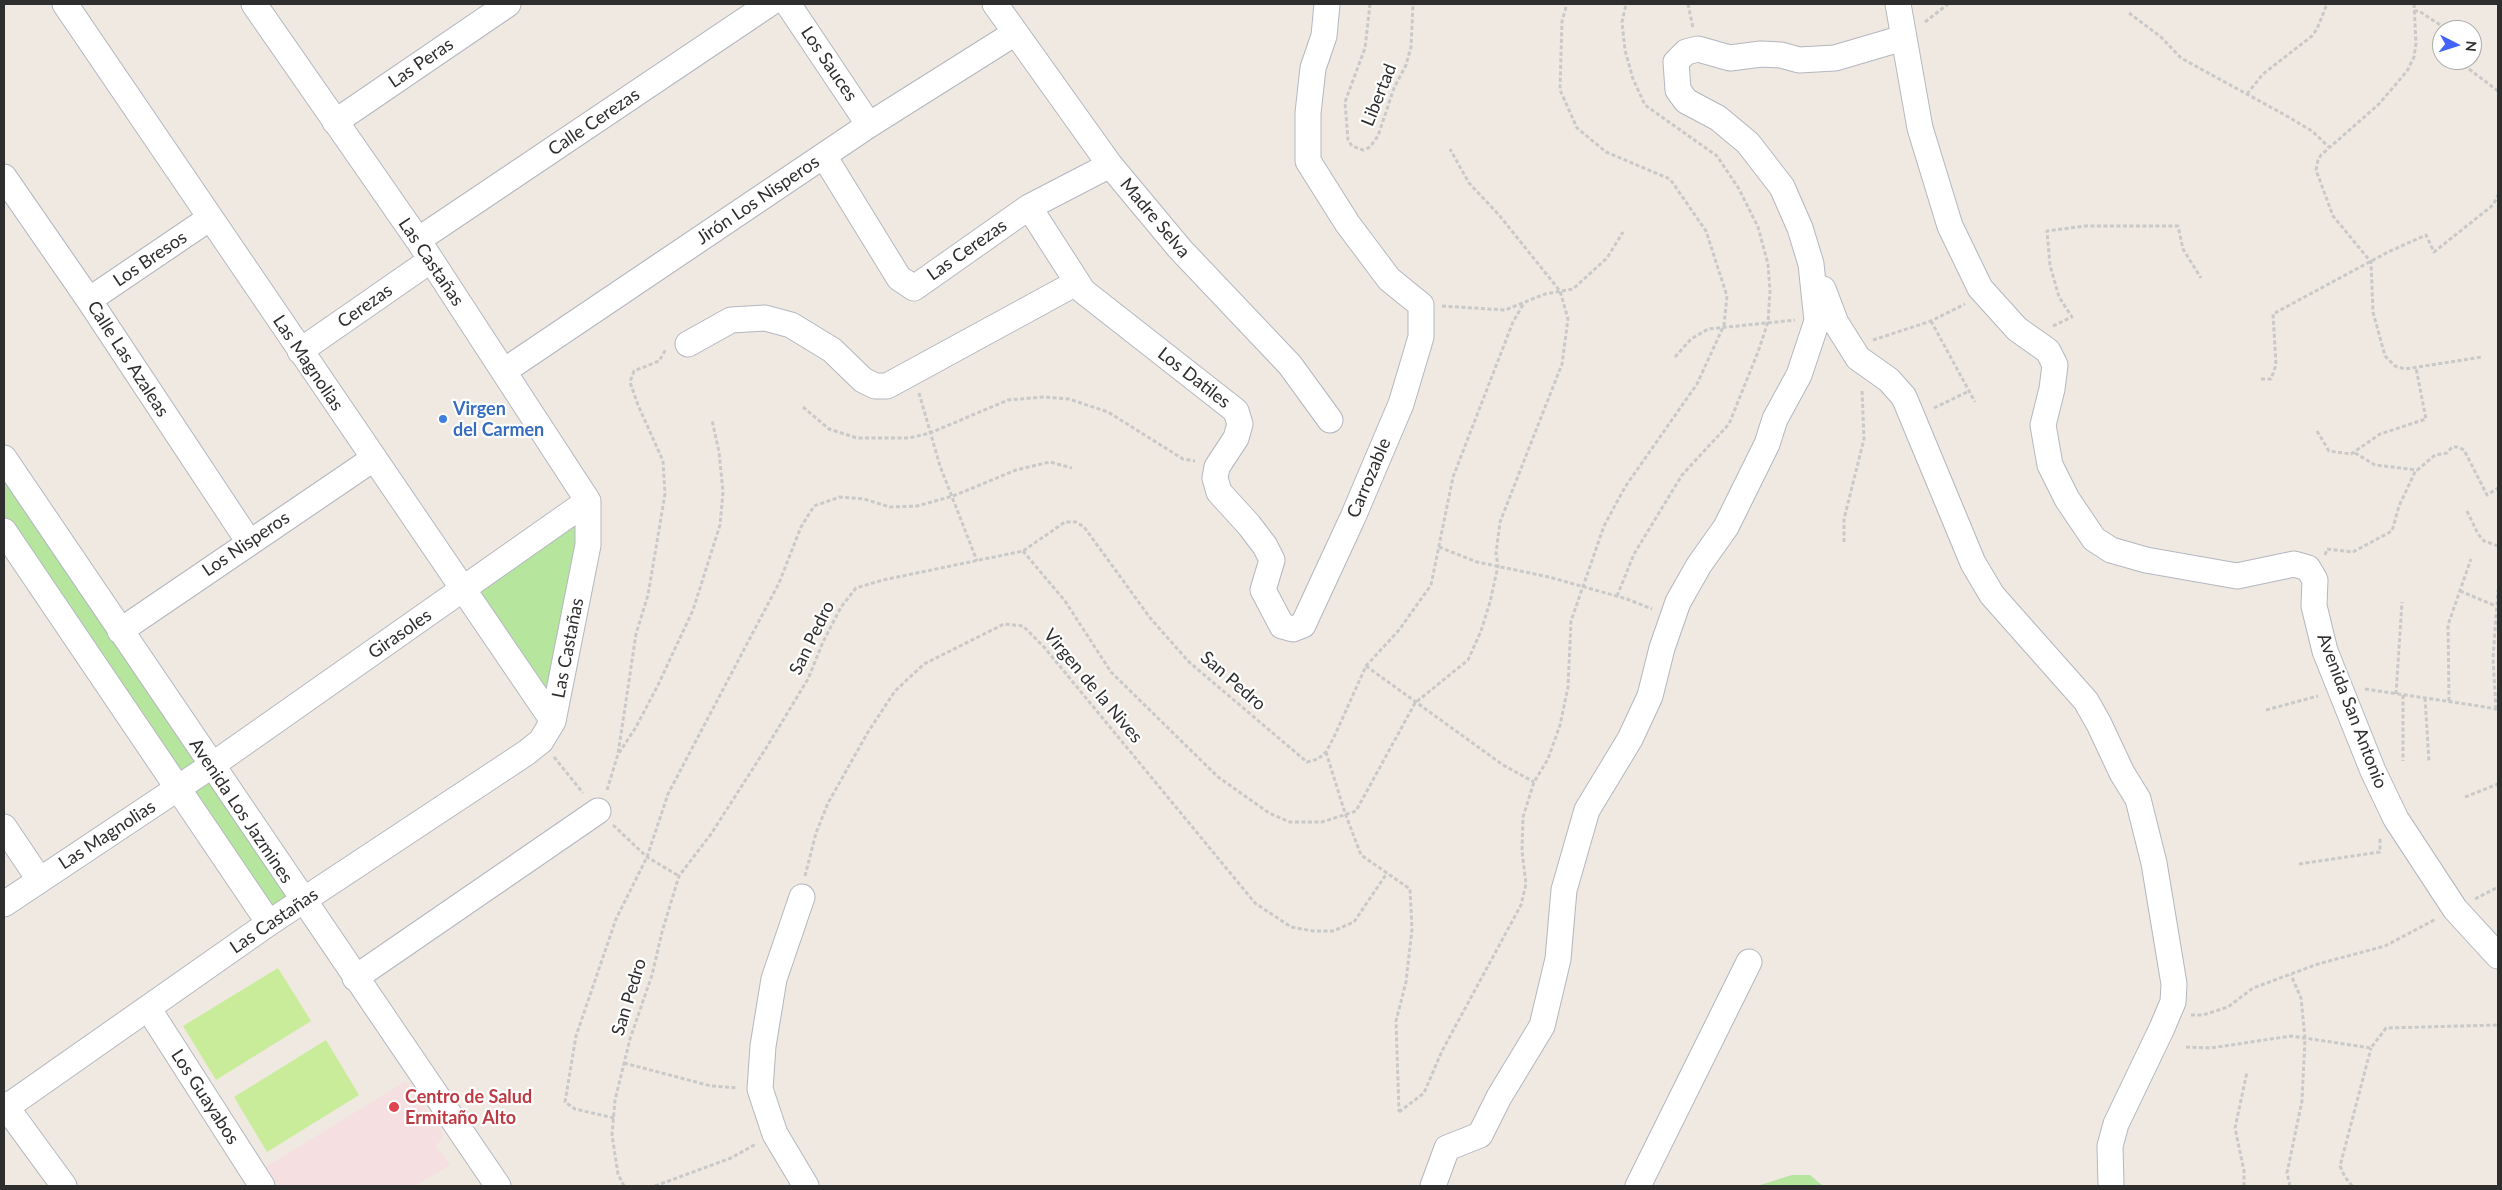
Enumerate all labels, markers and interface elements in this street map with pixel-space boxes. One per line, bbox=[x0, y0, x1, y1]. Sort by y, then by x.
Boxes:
north arrow bbox=[2432, 20, 2482, 70]
street label: Los Sauces bbox=[796, 23, 862, 105]
street label: Las Peras bbox=[384, 33, 458, 93]
text: N bbox=[2463, 40, 2480, 52]
street label: Libertad bbox=[1357, 61, 1401, 129]
street label: Calle Cerezas bbox=[544, 84, 644, 160]
street label: Jirón Los Nisperos bbox=[692, 151, 824, 249]
street label: Madre Selva bbox=[1115, 174, 1195, 262]
street label: Las Castañas bbox=[394, 214, 468, 310]
street label: Las Cerezas bbox=[923, 215, 1011, 285]
street label: Los Bresos bbox=[109, 227, 191, 291]
street label: Cerezas bbox=[333, 279, 397, 333]
street label: Calle Las Azaleas bbox=[82, 297, 174, 421]
street label: Las Magnolias bbox=[268, 311, 348, 415]
street label: Los Datiles bbox=[1153, 343, 1235, 413]
place label: Virgen del Carmen bbox=[453, 398, 544, 440]
marker: Virgen del Carmen bbox=[437, 413, 449, 425]
street label: Carrozable bbox=[1343, 435, 1395, 521]
street label: Los Nisperos bbox=[198, 507, 294, 581]
street label: Las Castañas bbox=[548, 596, 588, 700]
street label: San Pedro bbox=[785, 598, 839, 678]
street label: Girasoles bbox=[364, 604, 436, 664]
street label: Virgen de la Nives bbox=[1039, 624, 1147, 748]
street label: Avenida San Antonio bbox=[2312, 630, 2392, 792]
street label: San Pedro bbox=[1196, 647, 1270, 715]
street label: Avenida Los Jazmines bbox=[185, 734, 297, 888]
street label: Las Magnolias bbox=[55, 796, 159, 874]
street label: Las Castañas bbox=[226, 884, 322, 958]
street label: San Pedro bbox=[607, 956, 651, 1038]
street label: Los Guayabos bbox=[166, 1045, 244, 1149]
place label: Centro de Salud Ermitaño Alto bbox=[405, 1086, 532, 1128]
marker: Centro de Salud Ermitaño Alto bbox=[387, 1100, 401, 1114]

